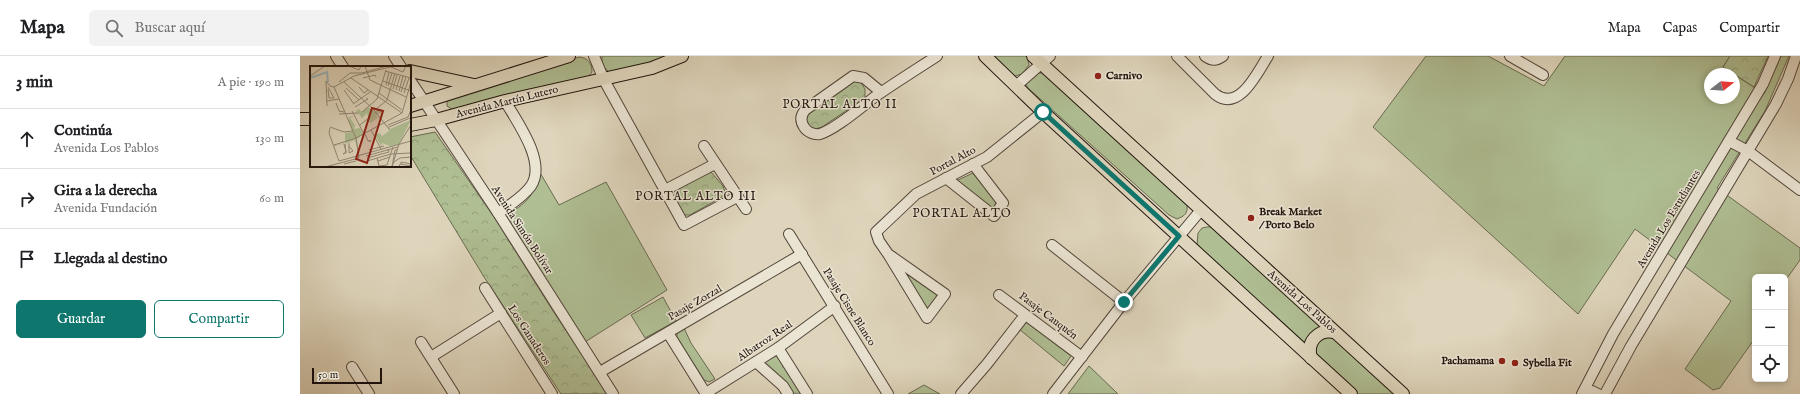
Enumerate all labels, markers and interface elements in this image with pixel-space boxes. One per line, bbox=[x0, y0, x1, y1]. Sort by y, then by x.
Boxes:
search box bbox=[89, 10, 369, 46]
text: Mapa bbox=[20, 16, 65, 40]
icon: search bbox=[103, 17, 125, 39]
text: Buscar aquí bbox=[135, 18, 205, 37]
text: Mapa bbox=[1608, 19, 1641, 37]
text: Capas bbox=[1663, 19, 1697, 37]
text: Compartir bbox=[1719, 19, 1780, 37]
inset map bbox=[310, 66, 411, 167]
north arrow bbox=[1704, 68, 1740, 104]
place label: Carnivo bbox=[1106, 69, 1142, 83]
marker: Carnivo bbox=[1093, 71, 1103, 81]
text: 3 min bbox=[16, 72, 53, 93]
text: A pie · 190 m bbox=[218, 74, 284, 91]
street label: Avenida Martín Lutero bbox=[453, 82, 560, 122]
district label: PORTAL ALTO II bbox=[782, 97, 898, 112]
route start bbox=[1034, 103, 1052, 121]
text: Continúa bbox=[54, 121, 112, 140]
icon: ahead bbox=[16, 128, 38, 150]
text: 130 m bbox=[255, 130, 284, 147]
text: Avenida Los Pablos bbox=[54, 140, 159, 157]
street label: Portal Alto bbox=[928, 143, 978, 179]
street label: Avenida Los Estudiantes bbox=[1634, 167, 1704, 271]
text: Gira a la derecha bbox=[54, 181, 157, 200]
street label: Avenida Simón Bolívar bbox=[488, 182, 556, 277]
icon: right bbox=[16, 188, 38, 210]
district label: PORTAL ALTO III bbox=[635, 189, 757, 204]
text: 60 m bbox=[259, 190, 284, 207]
text: Avenida Fundación bbox=[54, 200, 157, 217]
place label: Break Market / Porto Belo bbox=[1258, 205, 1322, 232]
district label: PORTAL ALTO bbox=[912, 206, 1012, 221]
marker: Break Market / Porto Belo bbox=[1246, 213, 1256, 223]
icon: arrive bbox=[16, 248, 38, 270]
text: Llegada al destino bbox=[54, 249, 167, 268]
street label: Pasaje Cisne Blanco bbox=[819, 265, 879, 349]
street label: Avenida Los Pablos bbox=[1264, 266, 1340, 337]
map controls bbox=[1752, 274, 1788, 382]
button: + bbox=[1752, 274, 1788, 310]
street label: Pasaje Zorzal bbox=[665, 282, 725, 324]
street label: Pasaje Cauquén bbox=[1016, 289, 1080, 343]
route end bbox=[1115, 293, 1133, 311]
button: Guardar bbox=[16, 300, 146, 338]
button: Compartir bbox=[154, 300, 284, 338]
street label: Los Ganaderos bbox=[504, 302, 554, 368]
button: − bbox=[1752, 310, 1788, 346]
street label: Albatroz Real bbox=[734, 317, 795, 365]
button: locate bbox=[1752, 346, 1788, 382]
place label: Pachamama bbox=[1441, 354, 1494, 368]
marker: Pachamama bbox=[1497, 356, 1507, 366]
place label: Sybella Fit bbox=[1523, 356, 1572, 370]
marker: Sybella Fit bbox=[1510, 358, 1520, 368]
scale bar bbox=[312, 366, 382, 385]
text: 50 m bbox=[318, 368, 338, 382]

